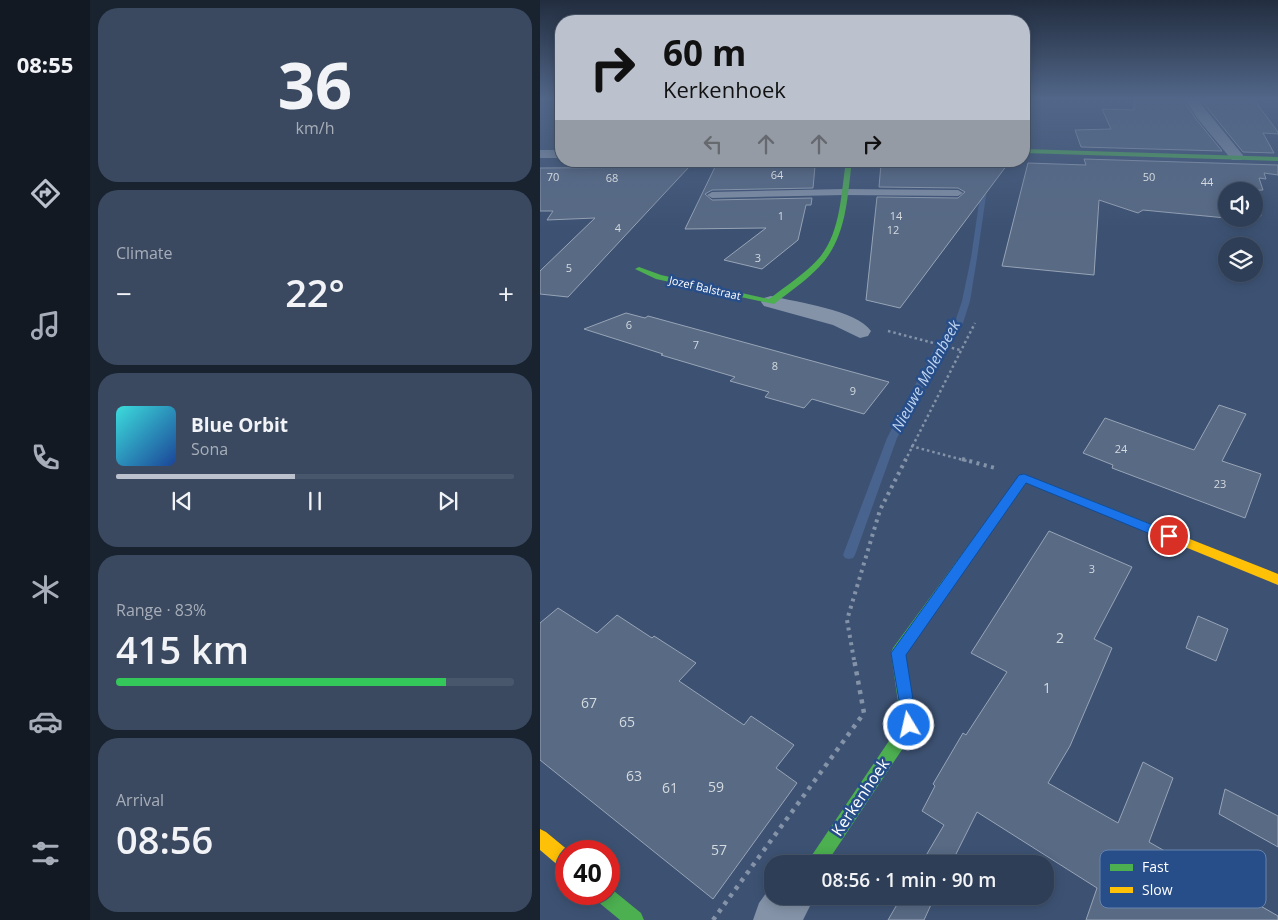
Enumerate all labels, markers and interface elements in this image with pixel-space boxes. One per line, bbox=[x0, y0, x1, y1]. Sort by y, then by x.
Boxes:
text: 60 m bbox=[663, 29, 746, 76]
icon: right bbox=[580, 35, 645, 100]
text: 36 bbox=[278, 40, 352, 128]
text: 08:55 bbox=[17, 49, 73, 79]
text: Kerkenhoek bbox=[663, 74, 786, 104]
text: km/h bbox=[296, 117, 334, 139]
icon: left bbox=[699, 130, 727, 158]
icon: ahead bbox=[752, 130, 780, 158]
icon: ahead bbox=[805, 130, 833, 158]
icon: right bbox=[858, 130, 886, 158]
house number: 64 bbox=[771, 167, 784, 182]
house number: 70 bbox=[547, 169, 559, 184]
house number: 50 bbox=[1143, 169, 1155, 184]
house number: 68 bbox=[606, 170, 618, 185]
house number: 44 bbox=[1201, 174, 1214, 189]
icon: directions bbox=[28, 176, 63, 211]
map controls bbox=[1218, 182, 1263, 282]
button: sound bbox=[1218, 182, 1263, 227]
house number: 1 bbox=[778, 208, 784, 223]
house number: 14 bbox=[890, 208, 903, 223]
house number: 4 bbox=[615, 220, 622, 235]
house number: 12 bbox=[887, 222, 899, 237]
button: layers bbox=[1218, 237, 1263, 282]
text: Climate bbox=[116, 242, 173, 264]
house number: 3 bbox=[755, 250, 761, 265]
house number: 5 bbox=[566, 260, 572, 275]
text: 22° bbox=[285, 266, 345, 318]
street label: Jozef Balstraat bbox=[667, 272, 743, 303]
text: − bbox=[116, 274, 132, 312]
text: + bbox=[498, 274, 514, 312]
icon: music bbox=[28, 308, 63, 343]
water label: Nieuwe Molenbeek bbox=[886, 316, 964, 435]
house number: 6 bbox=[626, 317, 632, 332]
house number: 7 bbox=[693, 337, 699, 352]
house number: 8 bbox=[772, 358, 778, 373]
house number: 9 bbox=[850, 383, 856, 398]
text: Blue Orbit bbox=[191, 412, 288, 438]
text: Sona bbox=[191, 438, 228, 460]
icon: phone bbox=[28, 440, 63, 475]
house number: 24 bbox=[1115, 441, 1128, 456]
house number: 23 bbox=[1214, 476, 1226, 491]
icon: previous bbox=[168, 487, 196, 515]
icon: pause bbox=[301, 487, 329, 515]
icon: next bbox=[434, 487, 462, 515]
pin bbox=[1148, 515, 1190, 557]
icon: arrive bbox=[1155, 522, 1183, 550]
house number: 3 bbox=[1089, 561, 1095, 576]
icon: climate bbox=[28, 572, 63, 607]
text: Range · 83% bbox=[116, 599, 206, 621]
text: 415 km bbox=[116, 623, 249, 675]
house number: 2 bbox=[1056, 628, 1064, 647]
house number: 1 bbox=[1043, 678, 1051, 697]
house number: 67 bbox=[581, 693, 597, 712]
position arrow bbox=[882, 698, 934, 750]
icon: car bbox=[28, 704, 63, 739]
house number: 65 bbox=[619, 712, 635, 731]
street label: Kerkenhoek bbox=[826, 753, 894, 840]
house number: 63 bbox=[626, 766, 642, 785]
house number: 59 bbox=[708, 777, 724, 796]
house number: 61 bbox=[662, 778, 678, 797]
text: Arrival bbox=[116, 789, 164, 811]
text: 08:56 bbox=[116, 813, 213, 865]
icon: filters bbox=[28, 836, 63, 871]
speed limit sign: 40 bbox=[555, 840, 620, 905]
house number: 57 bbox=[711, 840, 727, 859]
legend bbox=[1100, 850, 1266, 908]
text: Fast bbox=[1142, 857, 1169, 876]
text: 08:56 · 1 min · 90 m bbox=[822, 867, 996, 893]
text: Slow bbox=[1142, 880, 1173, 899]

